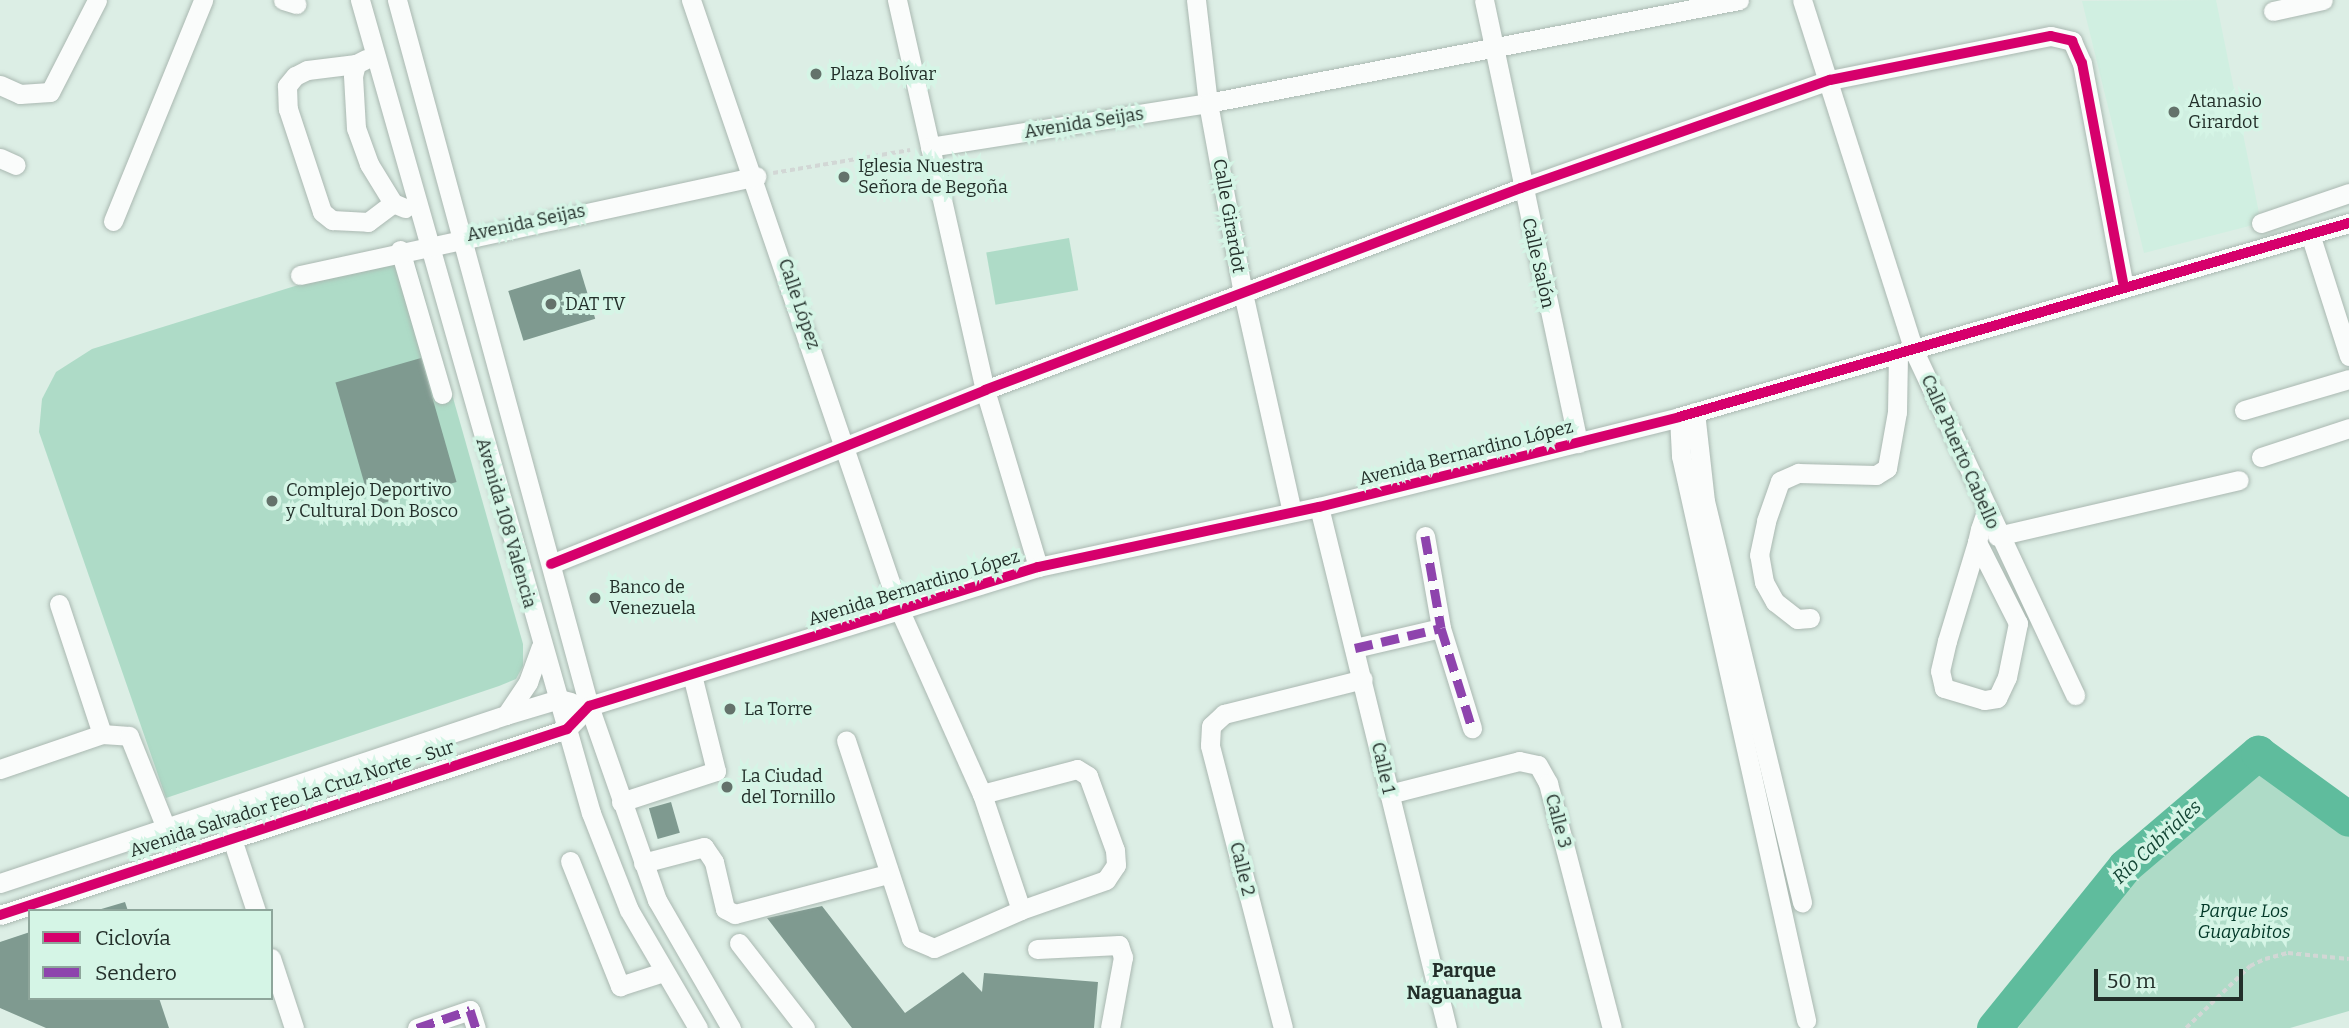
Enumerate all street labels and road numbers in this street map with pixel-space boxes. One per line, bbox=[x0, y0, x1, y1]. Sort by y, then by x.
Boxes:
street label: Avenida Seijas bbox=[1023, 103, 1145, 143]
street label: Calle Girardot bbox=[1208, 157, 1250, 275]
street label: Avenida Seijas bbox=[465, 200, 587, 246]
street label: Calle Salón bbox=[1517, 216, 1559, 310]
street label: Calle López bbox=[773, 256, 825, 352]
street label: Calle Puerto Cabello bbox=[1916, 371, 2004, 533]
street label: Avenida Bernardino López bbox=[1357, 416, 1575, 490]
street label: Avenida 108 Valencia bbox=[471, 435, 541, 611]
street label: Avenida Bernardino López bbox=[806, 546, 1022, 630]
street label: Avenida Salvador Feo La Cruz Norte - Sur bbox=[127, 736, 457, 862]
street label: Calle 1 bbox=[1367, 740, 1399, 796]
street label: Calle 3 bbox=[1540, 792, 1576, 850]
street label: Calle 2 bbox=[1225, 840, 1259, 898]

